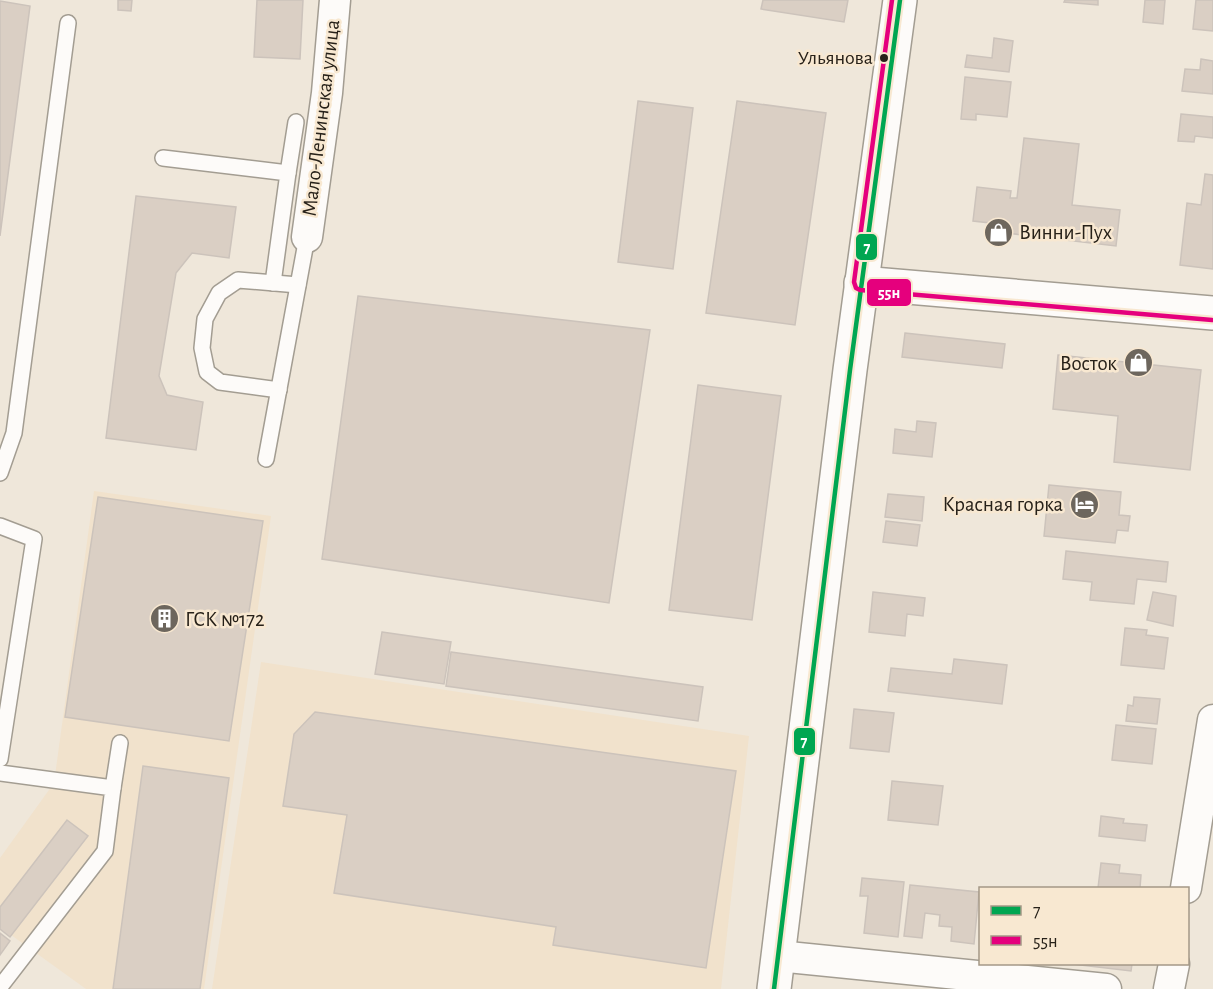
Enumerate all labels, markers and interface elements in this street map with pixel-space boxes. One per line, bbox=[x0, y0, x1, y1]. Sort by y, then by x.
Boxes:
street label: Мало-Ленинская улица bbox=[299, 18, 344, 218]
place label: Ульянова bbox=[798, 48, 873, 68]
marker: Ульянова bbox=[878, 52, 890, 64]
shop icon: Винни-Пух bbox=[982, 216, 1014, 248]
place label: Винни-Пух bbox=[1019, 222, 1112, 243]
line badge: 7 bbox=[855, 233, 878, 261]
text: 7 bbox=[864, 240, 871, 256]
line badge: 55н bbox=[866, 278, 912, 307]
text: 55н bbox=[878, 285, 900, 301]
shop icon: Восток bbox=[1122, 347, 1154, 379]
place label: Восток bbox=[1060, 353, 1117, 374]
hotel icon: Красная горка bbox=[1068, 488, 1100, 520]
place label: Красная горка bbox=[942, 494, 1063, 515]
building icon: ГСК №172 bbox=[148, 603, 180, 635]
place label: ГСК №172 bbox=[185, 609, 265, 630]
line badge: 7 bbox=[793, 727, 816, 756]
text: 7 bbox=[801, 734, 808, 750]
legend bbox=[979, 887, 1189, 965]
text: 7 bbox=[1033, 903, 1041, 921]
text: 55н bbox=[1033, 933, 1058, 951]

